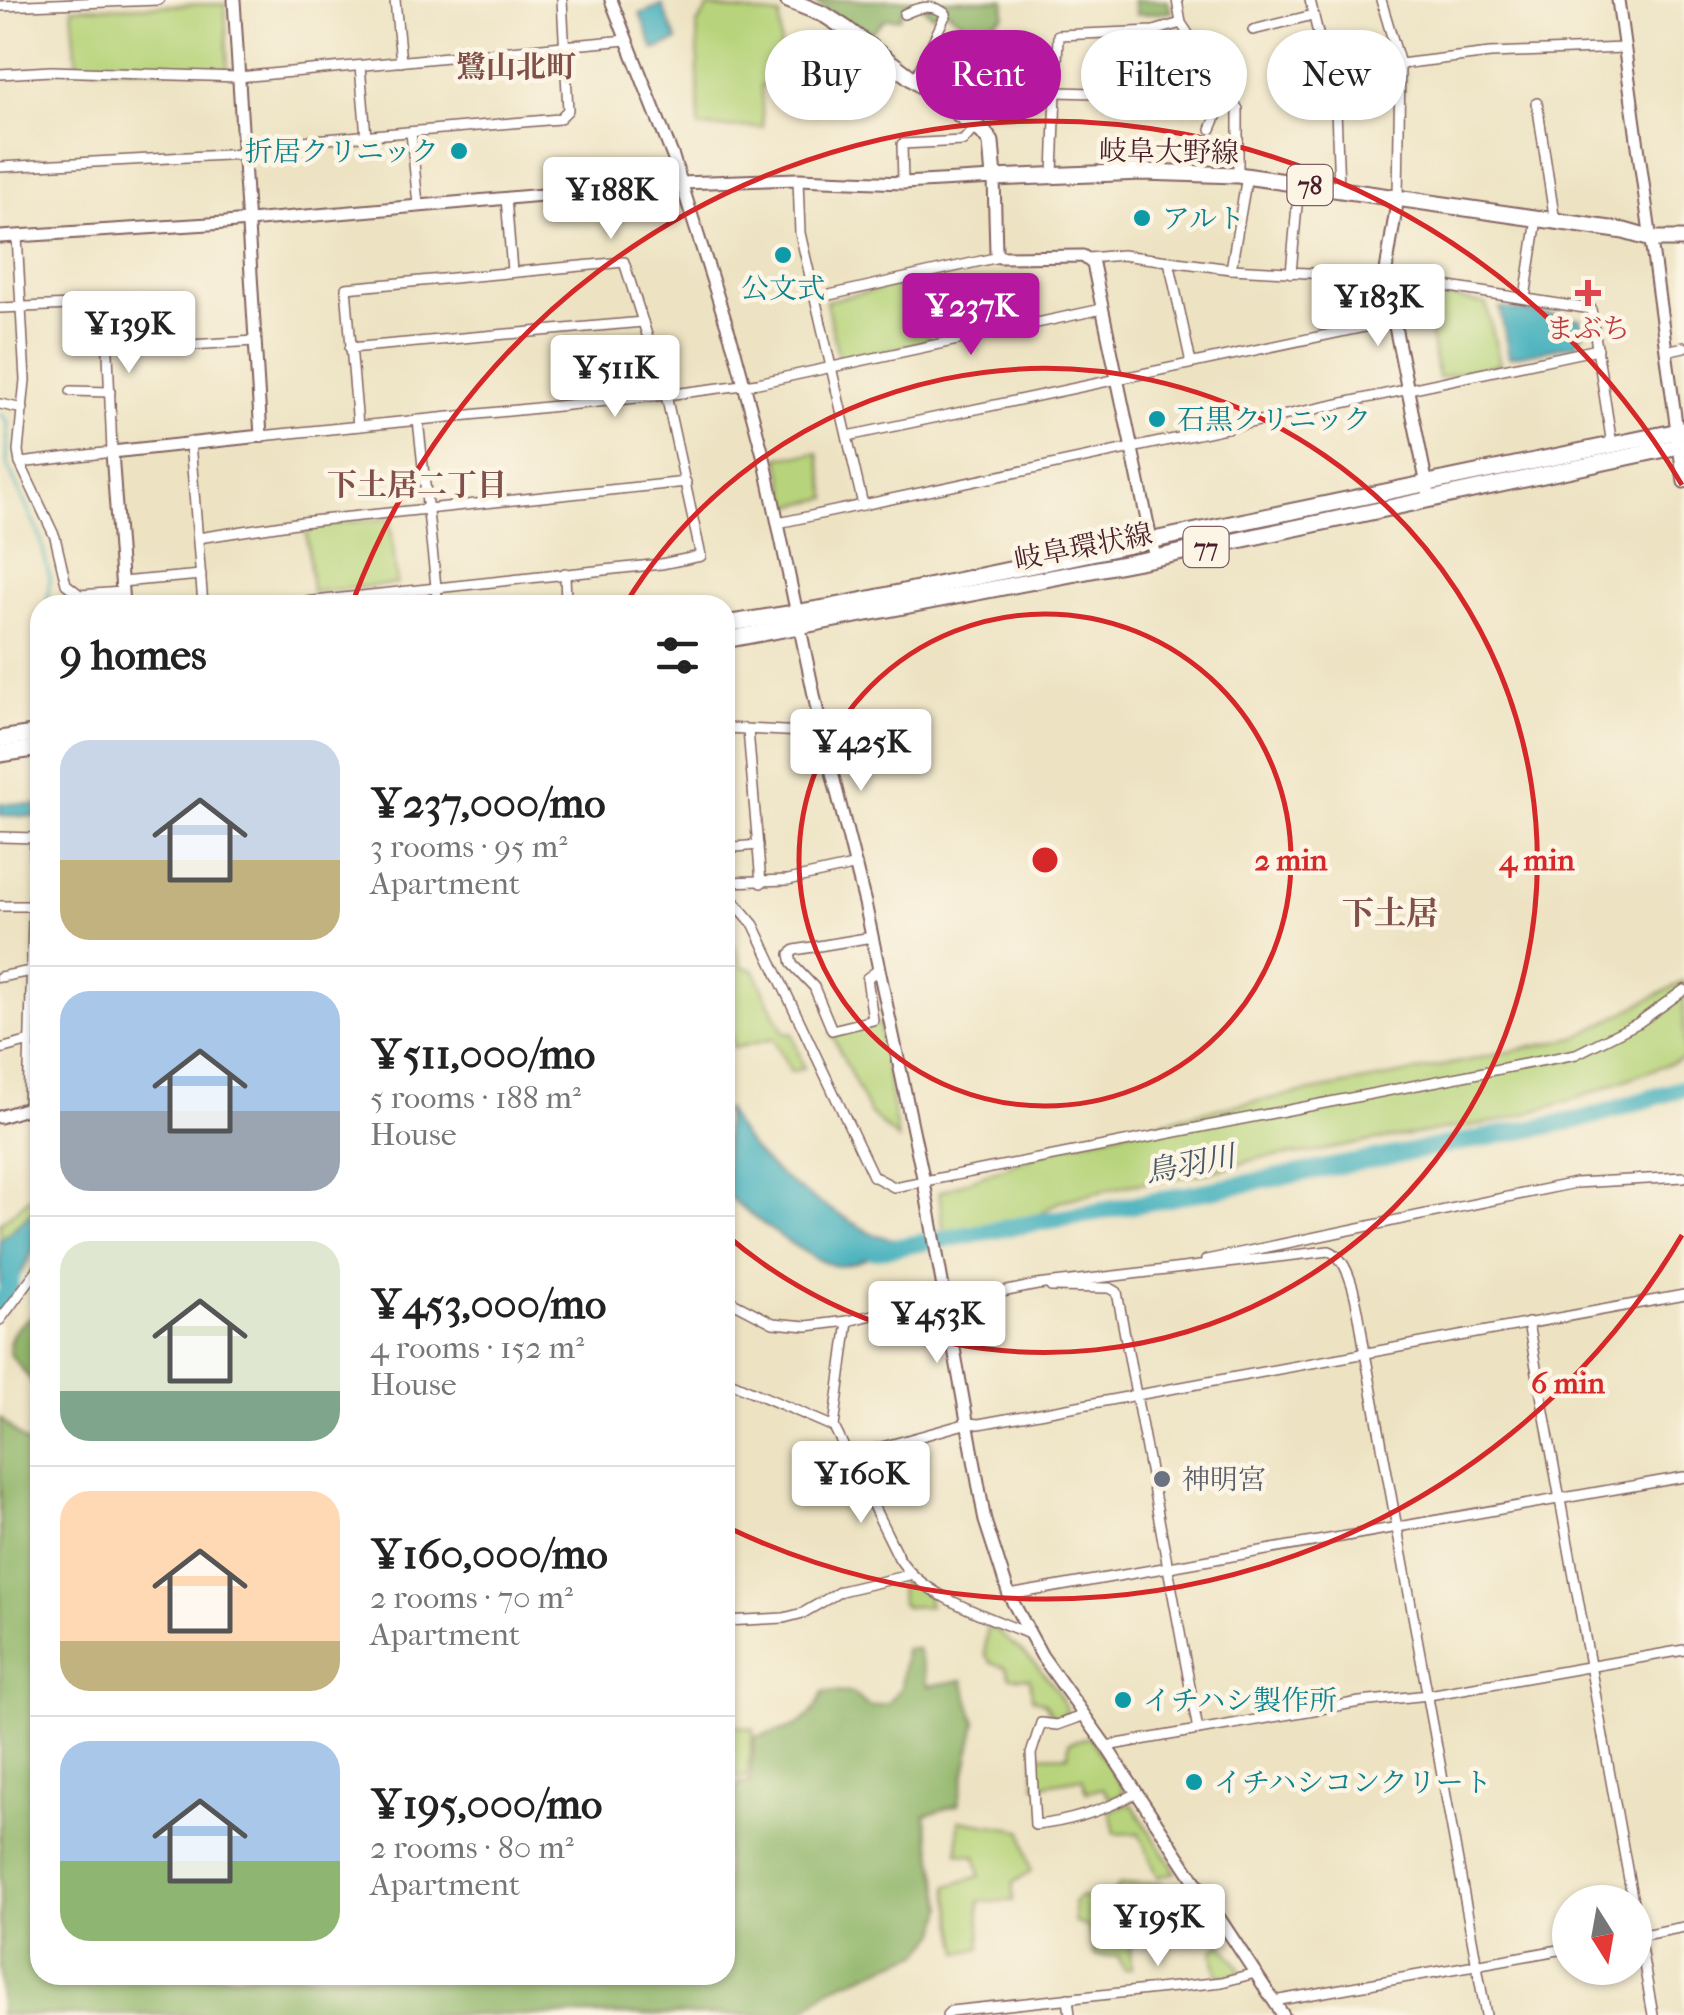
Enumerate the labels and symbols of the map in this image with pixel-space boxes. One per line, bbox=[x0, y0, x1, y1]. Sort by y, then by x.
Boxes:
district label: 鷺山北町 bbox=[456, 50, 576, 85]
street label: 岐阜大野線 bbox=[1099, 134, 1239, 169]
place label: 折居クリニック bbox=[245, 135, 439, 168]
marker: 折居クリニック bbox=[448, 140, 470, 162]
pin: ¥188K bbox=[541, 157, 681, 242]
road number: 78 bbox=[1288, 165, 1332, 205]
place label: アルト bbox=[1162, 202, 1245, 235]
marker: アルト bbox=[1131, 207, 1153, 229]
marker: 公文式 bbox=[772, 244, 794, 266]
pin: ¥183K bbox=[1308, 264, 1448, 349]
place label: 公文式 bbox=[741, 272, 825, 305]
pin: ¥237K bbox=[901, 273, 1041, 358]
marker: まぶち bbox=[1575, 280, 1601, 306]
pin: ¥139K bbox=[59, 291, 199, 376]
place label: まぶち bbox=[1546, 312, 1630, 345]
pin: ¥511K bbox=[545, 335, 685, 420]
place label: 石黒クリニック bbox=[1177, 403, 1371, 436]
marker: 石黒クリニック bbox=[1146, 408, 1168, 430]
district label: 下土居二丁目 bbox=[327, 468, 507, 503]
street label: 岐阜環状線 bbox=[1011, 517, 1155, 576]
road number: 77 bbox=[1184, 527, 1228, 567]
pin: ¥425K bbox=[791, 709, 931, 794]
centre of rings bbox=[1027, 842, 1063, 878]
text: 2 min bbox=[1254, 843, 1328, 878]
text: 4 min bbox=[1498, 843, 1575, 879]
district label: 下土居 bbox=[1342, 895, 1438, 932]
water label: 鳥羽川 bbox=[1143, 1138, 1241, 1190]
pin: ¥453K bbox=[867, 1281, 1007, 1366]
text: 6 min bbox=[1531, 1366, 1606, 1401]
pin: ¥160K bbox=[791, 1441, 931, 1526]
place label: 神明宮 bbox=[1182, 1463, 1266, 1496]
marker: 神明宮 bbox=[1151, 1468, 1173, 1490]
place label: イチハシ製作所 bbox=[1143, 1684, 1337, 1717]
marker: イチハシ製作所 bbox=[1112, 1689, 1134, 1711]
place label: イチハシコンクリート bbox=[1214, 1766, 1492, 1799]
marker: イチハシコンクリート bbox=[1183, 1771, 1205, 1793]
pin: ¥195K bbox=[1088, 1884, 1228, 1969]
north arrow bbox=[1552, 1885, 1652, 1985]

